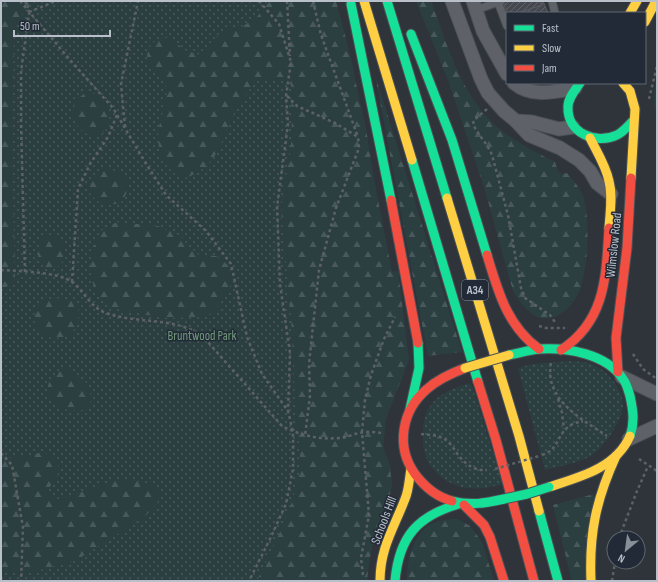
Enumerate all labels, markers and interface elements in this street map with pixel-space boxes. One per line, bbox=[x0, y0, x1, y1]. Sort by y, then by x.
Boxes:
scale bar bbox=[14, 12, 110, 38]
legend bbox=[506, 12, 646, 84]
text: 50 m bbox=[20, 19, 40, 34]
text: Fast bbox=[542, 21, 559, 36]
text: Slow bbox=[542, 41, 561, 56]
text: Jam bbox=[541, 61, 557, 76]
street label: Wilmslow Road bbox=[603, 212, 625, 278]
road number: A34 bbox=[462, 280, 488, 300]
park label: Bruntwood Park bbox=[167, 328, 237, 344]
street label: Schools Hill bbox=[367, 494, 400, 547]
north arrow bbox=[606, 530, 646, 570]
text: N bbox=[616, 551, 627, 565]

